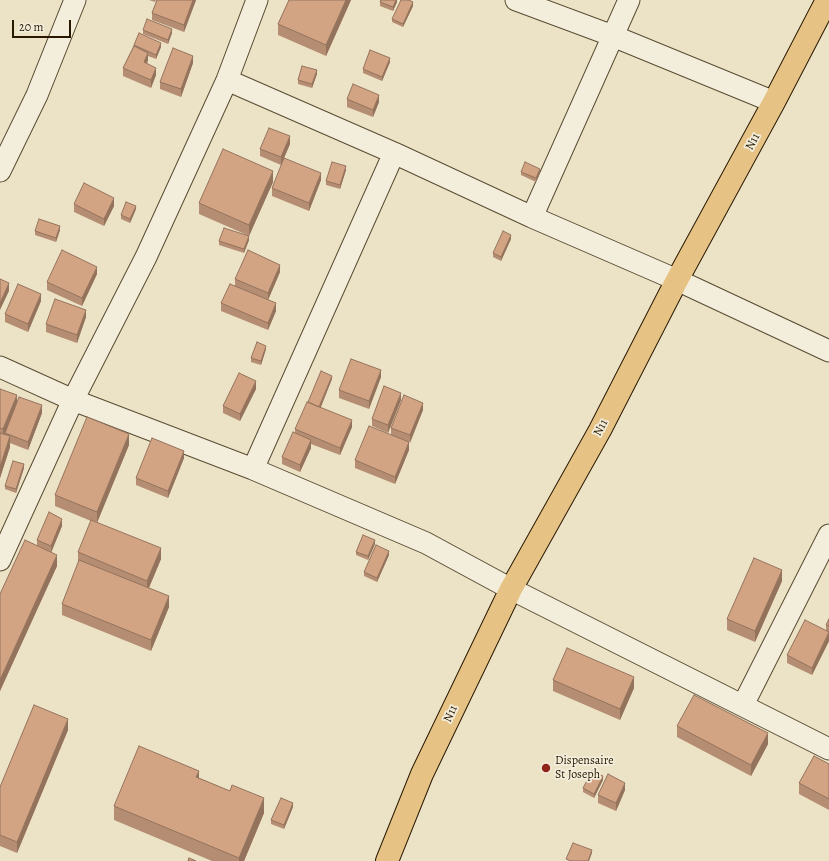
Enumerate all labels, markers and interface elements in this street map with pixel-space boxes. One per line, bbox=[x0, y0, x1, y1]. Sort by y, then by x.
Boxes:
scale bar bbox=[14, 12, 73, 38]
text: 20 m bbox=[19, 19, 43, 35]
street label: N11 bbox=[743, 131, 763, 153]
street label: N11 bbox=[591, 417, 611, 439]
street label: N11 bbox=[441, 703, 461, 725]
place label: Dispensaire St Joseph bbox=[555, 754, 614, 782]
marker: Dispensaire St Joseph bbox=[540, 762, 552, 774]

